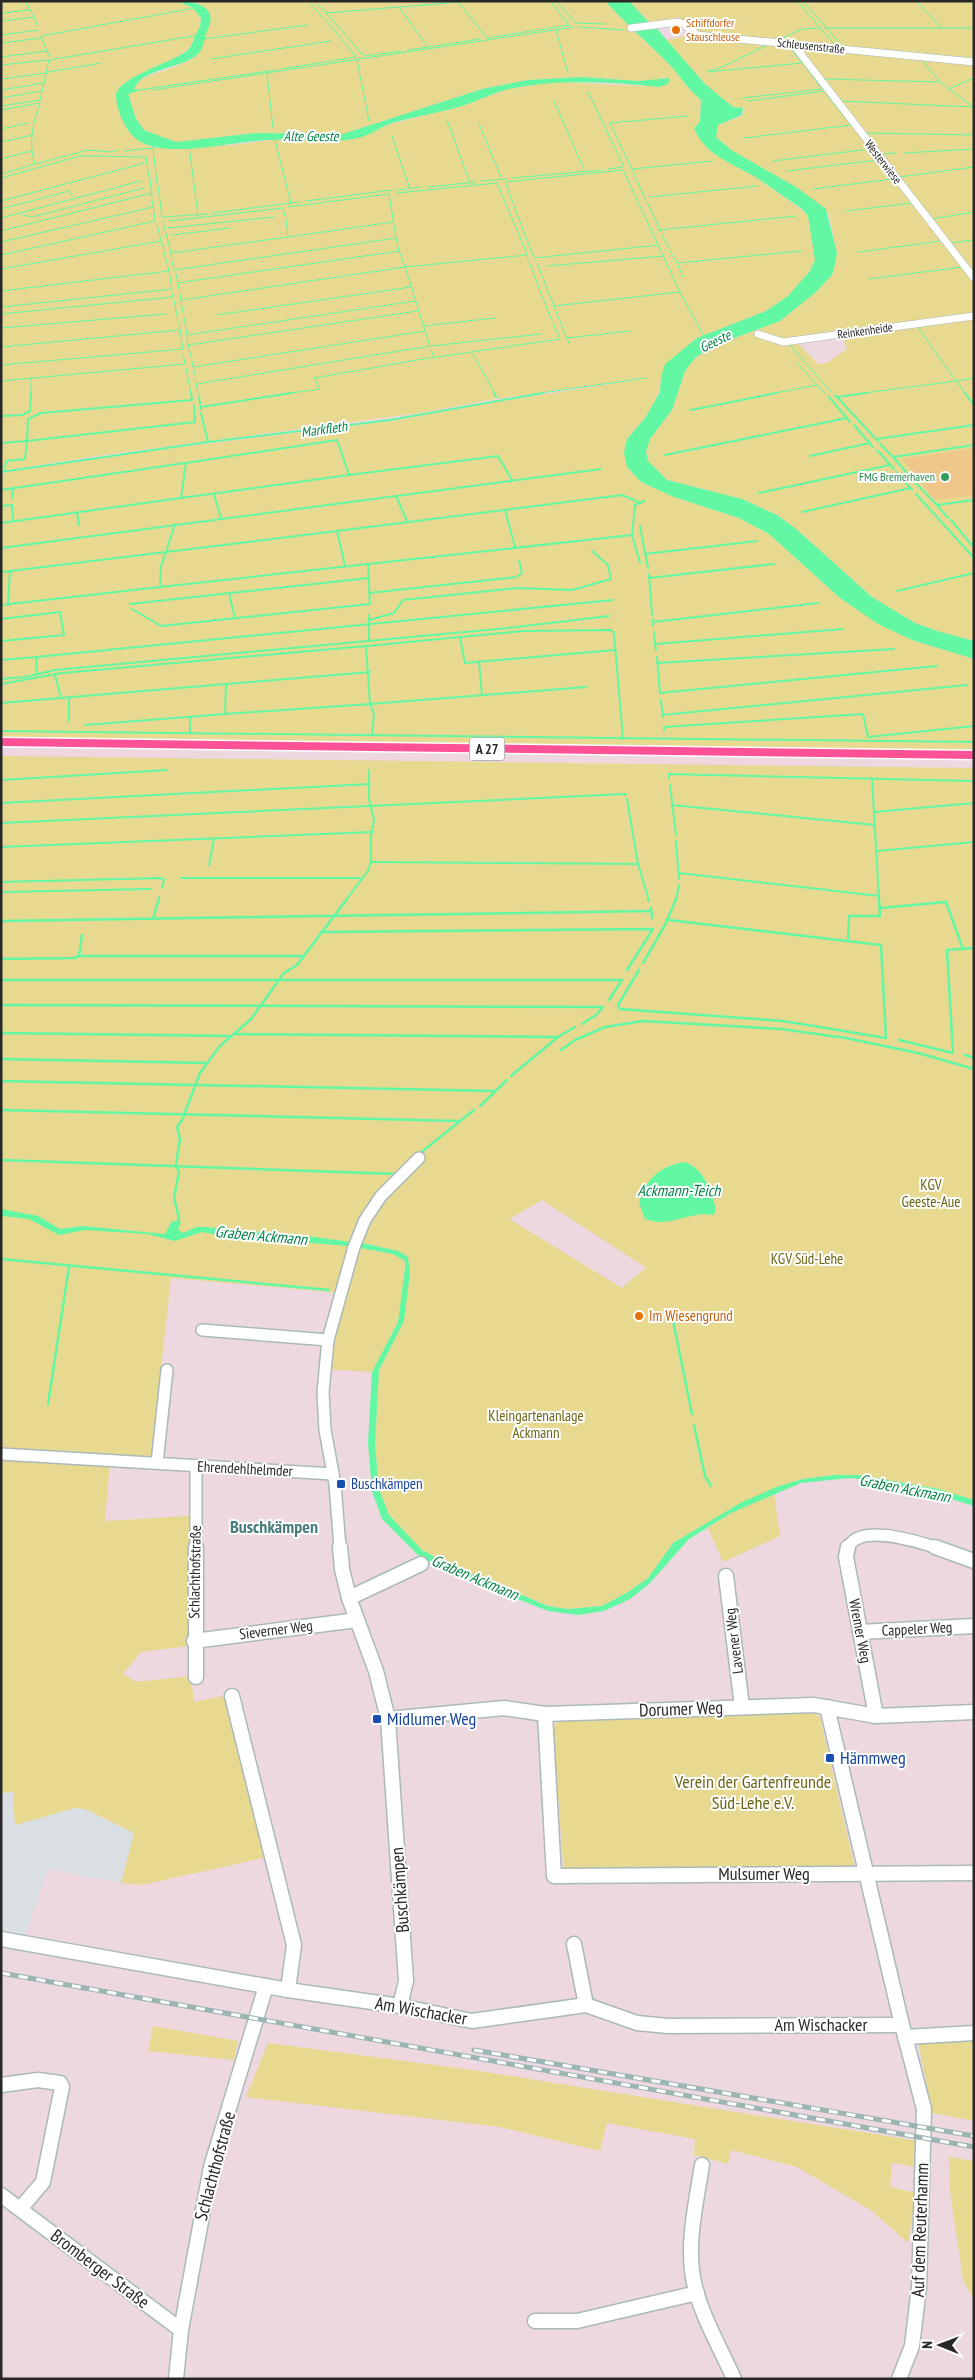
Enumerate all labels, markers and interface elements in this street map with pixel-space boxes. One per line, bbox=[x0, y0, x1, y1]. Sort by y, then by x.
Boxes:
place label: Schiffdorfer Stauschleuse bbox=[686, 15, 740, 44]
marker: Schiffdorfer Stauschleuse bbox=[670, 24, 682, 36]
street label: Schleusenstraße bbox=[776, 34, 846, 57]
water label: Alte Geeste bbox=[284, 127, 340, 145]
street label: Westerwiese bbox=[862, 137, 905, 187]
street label: Reinkenheide bbox=[836, 319, 894, 342]
water label: Geeste bbox=[696, 325, 735, 356]
water label: Markfleth bbox=[300, 417, 349, 441]
place label: FMG Bremerhaven bbox=[859, 469, 935, 484]
marker: FMG Bremerhaven bbox=[939, 471, 951, 483]
road number: A 27 bbox=[470, 738, 504, 761]
park label: KGV Geeste-Aue bbox=[902, 1175, 961, 1211]
water label: Ackmann-Teich bbox=[638, 1180, 721, 1200]
water label: Graben Ackmann bbox=[214, 1221, 309, 1249]
park label: KGV Süd-Lehe bbox=[771, 1249, 843, 1268]
place label: Im Wiesengrund bbox=[649, 1306, 733, 1325]
marker: Im Wiesengrund bbox=[633, 1310, 645, 1322]
park label: Kleingartenanlage Ackmann bbox=[488, 1406, 584, 1442]
street label: Ehrendehlhelmder bbox=[197, 1457, 294, 1481]
water label: Graben Ackmann bbox=[858, 1469, 953, 1507]
place label: Buschkämpen bbox=[351, 1474, 422, 1493]
marker: Buschkämpen bbox=[335, 1478, 347, 1490]
district label: Buschkämpen bbox=[230, 1515, 318, 1538]
street label: Schlachthofstraße bbox=[184, 1525, 205, 1619]
water label: Graben Ackmann bbox=[429, 1550, 522, 1605]
street label: Wremer Weg bbox=[845, 1597, 876, 1665]
street label: Lavener Weg bbox=[720, 1607, 747, 1675]
street label: Sieverner Weg bbox=[238, 1616, 314, 1643]
street label: Cappeler Weg bbox=[881, 1617, 953, 1640]
street label: Dorumer Weg bbox=[639, 1696, 723, 1721]
place label: Midlumer Weg bbox=[387, 1707, 476, 1730]
marker: Midlumer Weg bbox=[371, 1713, 383, 1725]
place label: Hämmweg bbox=[840, 1746, 906, 1769]
marker: Hämmweg bbox=[824, 1752, 836, 1764]
park label: Verein der Gartenfreunde Süd-Lehe e.V. bbox=[674, 1770, 831, 1814]
street label: Buschkämpen bbox=[385, 1846, 414, 1934]
street label: Mulsumer Weg bbox=[718, 1862, 810, 1885]
street label: Am Wischacker bbox=[373, 1991, 469, 2030]
street label: Am Wischacker bbox=[775, 2013, 868, 2036]
street label: Schlachthofstraße bbox=[189, 2109, 240, 2223]
street label: Auf dem Reuterhamm bbox=[906, 2162, 933, 2298]
street label: Bromberger Straße bbox=[46, 2224, 154, 2313]
north arrow bbox=[915, 2320, 965, 2370]
text: N bbox=[918, 2341, 936, 2349]

